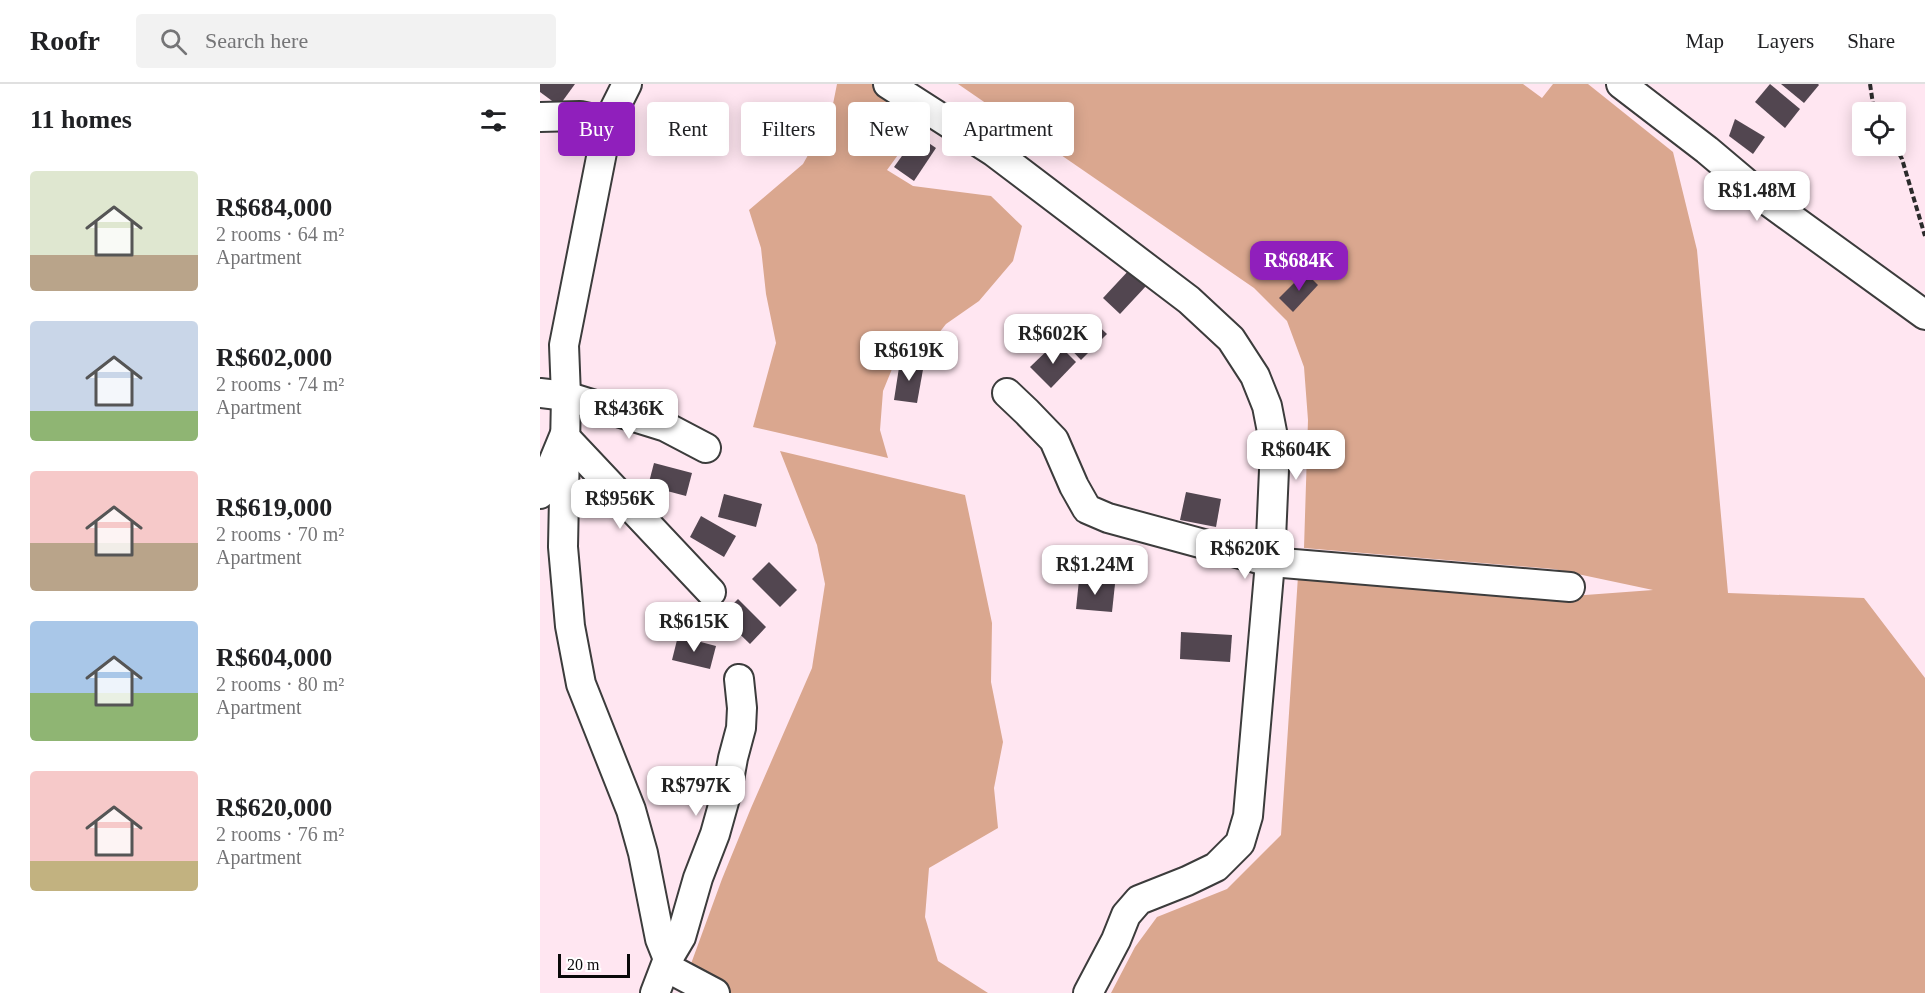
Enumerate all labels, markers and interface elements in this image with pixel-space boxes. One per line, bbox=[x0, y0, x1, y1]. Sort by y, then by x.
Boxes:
search box bbox=[136, 14, 556, 68]
text: Roofr bbox=[30, 25, 100, 56]
icon: search bbox=[157, 25, 190, 58]
text: Search here bbox=[205, 28, 308, 53]
text: Map bbox=[1686, 29, 1724, 53]
text: Layers bbox=[1757, 29, 1814, 53]
text: Share bbox=[1847, 29, 1895, 53]
chip: Buy bbox=[558, 102, 635, 156]
chip: Rent bbox=[647, 102, 729, 156]
chip: Filters bbox=[741, 102, 836, 156]
chip: New bbox=[848, 102, 930, 156]
chip: Apartment bbox=[942, 102, 1074, 156]
map controls bbox=[1852, 102, 1906, 156]
button: locate bbox=[1852, 102, 1906, 156]
icon: filters bbox=[477, 104, 510, 137]
text: 11 homes bbox=[30, 105, 132, 134]
pin: R$1.48M bbox=[1702, 171, 1812, 222]
text: R$1.48M bbox=[1718, 179, 1796, 201]
text: R$684,000 bbox=[216, 193, 332, 222]
icon: home bbox=[78, 195, 150, 267]
text: 2 rooms · 64 m² bbox=[216, 223, 344, 245]
pin: R$684K bbox=[1250, 241, 1348, 292]
text: Apartment bbox=[216, 246, 302, 268]
text: R$684K bbox=[1264, 249, 1334, 271]
pin: R$602K bbox=[1004, 314, 1102, 365]
text: R$602K bbox=[1018, 322, 1088, 344]
pin: R$619K bbox=[860, 331, 958, 382]
text: R$619K bbox=[874, 339, 944, 361]
text: R$602,000 bbox=[216, 343, 332, 372]
icon: home bbox=[78, 345, 150, 417]
text: 2 rooms · 74 m² bbox=[216, 373, 344, 395]
pin: R$436K bbox=[580, 389, 678, 440]
text: Apartment bbox=[216, 396, 302, 418]
text: R$436K bbox=[594, 397, 664, 419]
pin: R$604K bbox=[1247, 430, 1345, 481]
text: R$604K bbox=[1261, 438, 1331, 460]
pin: R$956K bbox=[571, 479, 669, 530]
text: R$956K bbox=[585, 487, 655, 509]
text: R$619,000 bbox=[216, 493, 332, 522]
icon: home bbox=[78, 495, 150, 567]
text: 2 rooms · 70 m² bbox=[216, 523, 344, 545]
pin: R$620K bbox=[1196, 529, 1294, 580]
text: R$620K bbox=[1210, 537, 1280, 559]
pin: R$1.24M bbox=[1040, 545, 1150, 596]
text: Apartment bbox=[216, 546, 302, 568]
text: R$1.24M bbox=[1056, 553, 1134, 575]
pin: R$615K bbox=[645, 602, 743, 653]
text: R$615K bbox=[659, 610, 729, 632]
text: R$604,000 bbox=[216, 643, 332, 672]
icon: home bbox=[78, 645, 150, 717]
text: 2 rooms · 80 m² bbox=[216, 673, 344, 695]
text: Apartment bbox=[216, 696, 302, 718]
pin: R$797K bbox=[647, 766, 745, 817]
text: R$797K bbox=[661, 774, 731, 796]
text: R$620,000 bbox=[216, 793, 332, 822]
icon: home bbox=[78, 795, 150, 867]
text: 2 rooms · 76 m² bbox=[216, 823, 344, 845]
text: Apartment bbox=[216, 846, 302, 868]
scale bar bbox=[558, 951, 630, 978]
text: 20 m bbox=[567, 956, 599, 973]

